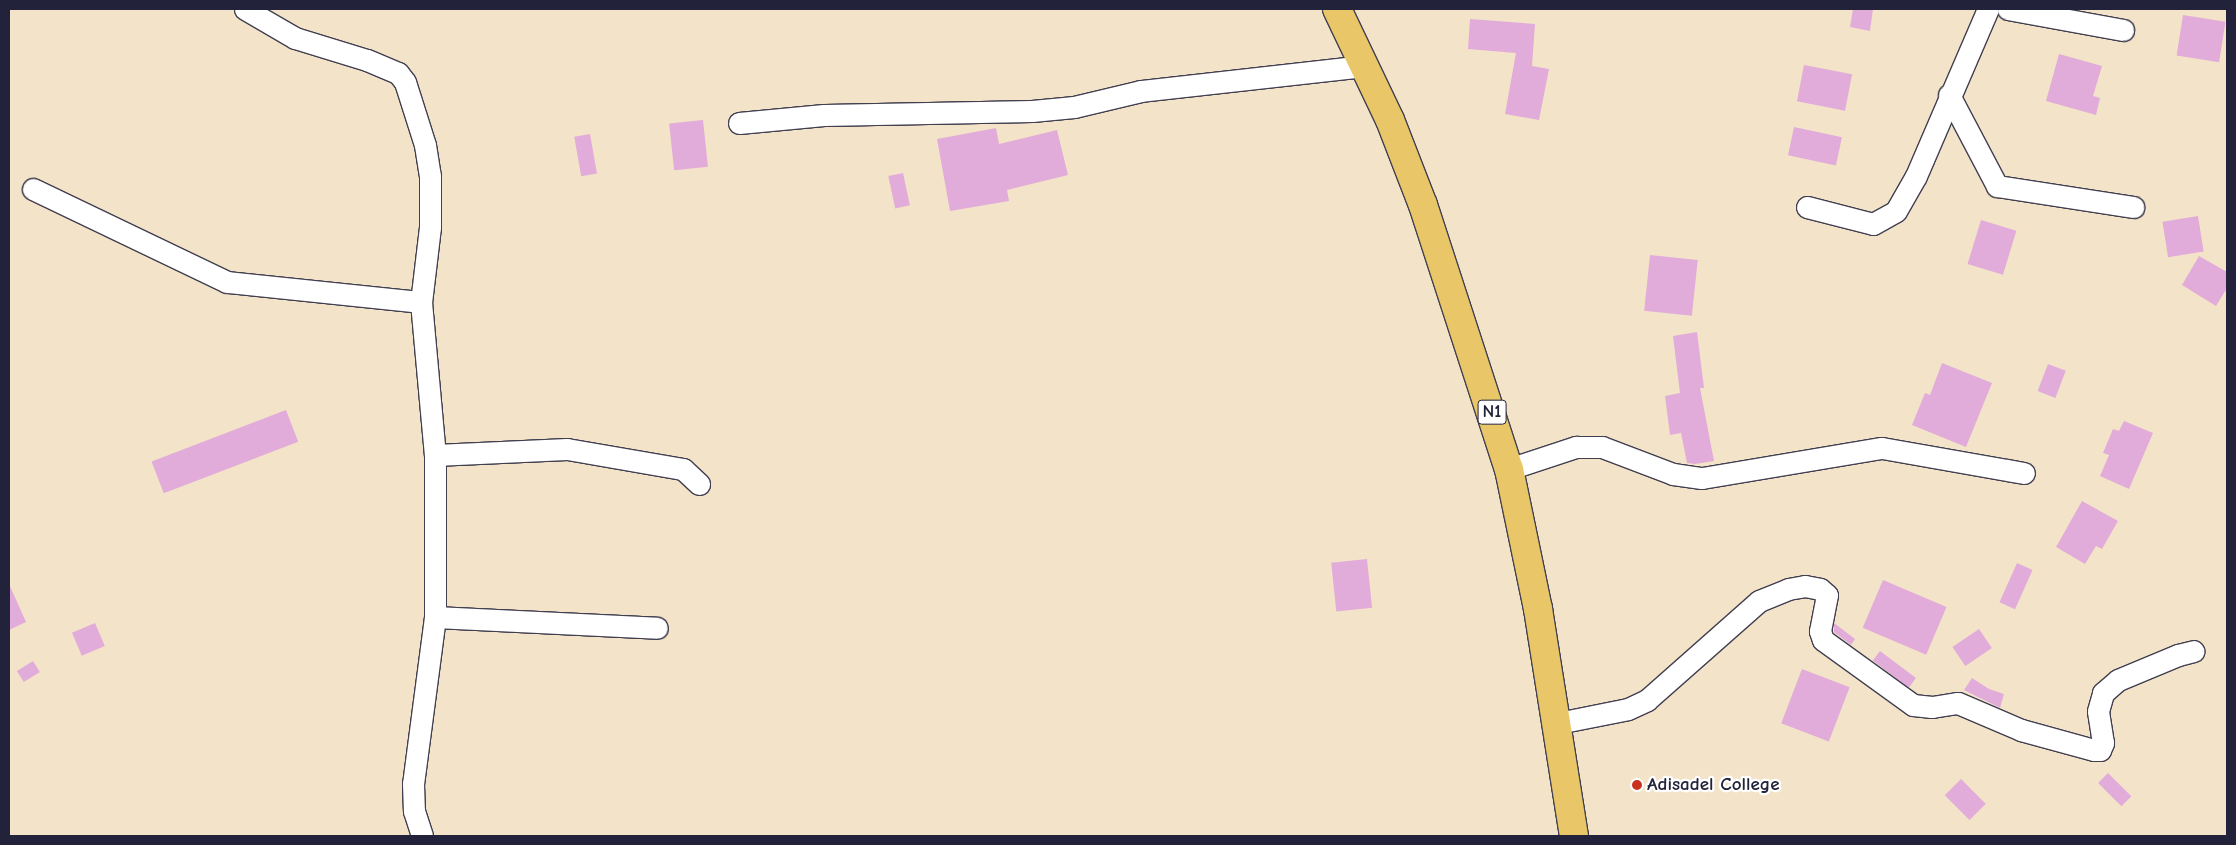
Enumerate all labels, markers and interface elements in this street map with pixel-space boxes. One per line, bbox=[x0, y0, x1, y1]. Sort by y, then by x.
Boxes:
road number: N1 bbox=[1477, 397, 1507, 428]
place label: Adisadel College bbox=[1647, 774, 1780, 796]
marker: Adisadel College bbox=[1631, 779, 1643, 791]

